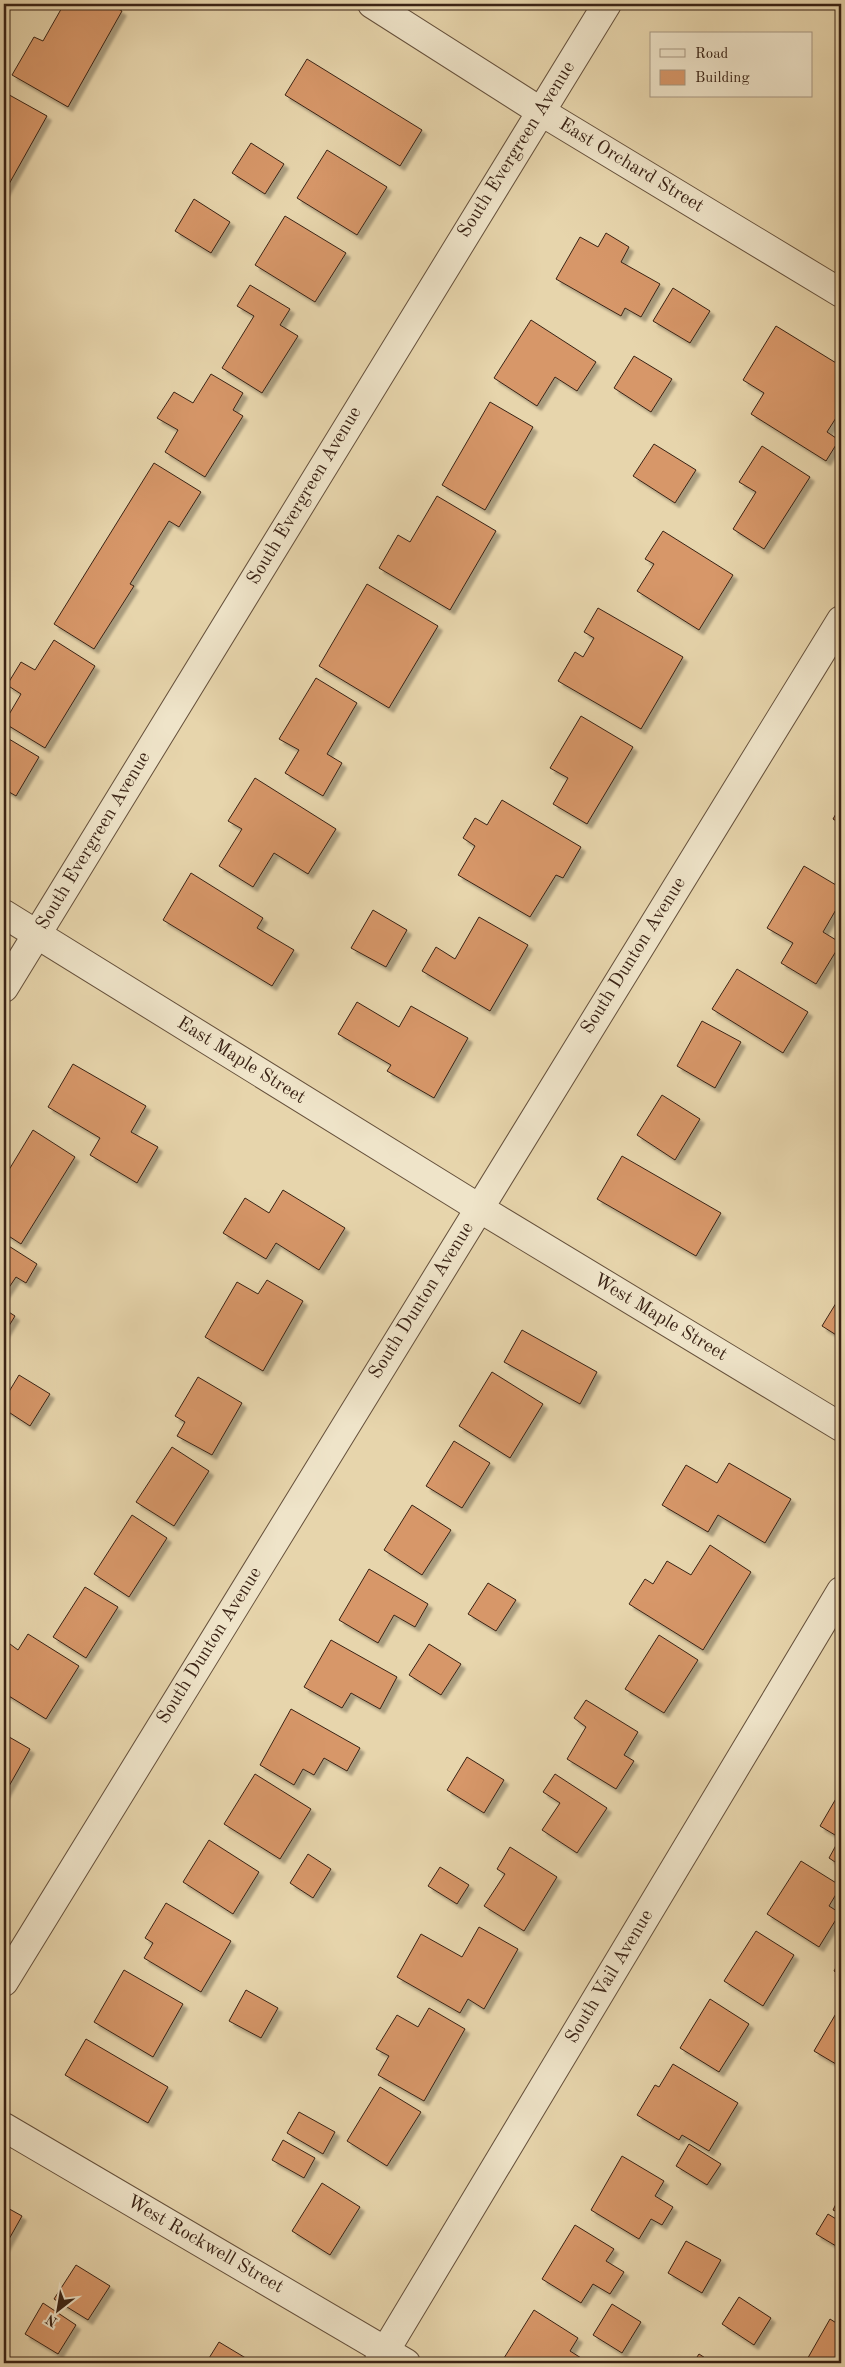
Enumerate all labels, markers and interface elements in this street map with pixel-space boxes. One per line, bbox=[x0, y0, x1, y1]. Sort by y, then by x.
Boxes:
legend bbox=[650, 32, 812, 98]
text: Road bbox=[695, 47, 729, 62]
street label: South Evergreen Avenue bbox=[455, 58, 579, 242]
text: Building bbox=[695, 71, 750, 86]
street label: East Orchard Street bbox=[555, 115, 707, 217]
street label: South Evergreen Avenue bbox=[244, 404, 366, 588]
street label: South Evergreen Avenue bbox=[33, 749, 155, 933]
street label: South Dunton Avenue bbox=[578, 874, 690, 1038]
street label: East Maple Street bbox=[173, 1014, 309, 1108]
street label: South Dunton Avenue bbox=[366, 1219, 478, 1383]
street label: West Maple Street bbox=[590, 1271, 730, 1365]
street label: South Dunton Avenue bbox=[154, 1564, 266, 1728]
street label: South Vail Avenue bbox=[563, 1907, 657, 2047]
street label: West Rockwell Street bbox=[124, 2192, 286, 2298]
north arrow bbox=[32, 2284, 82, 2334]
text: N bbox=[43, 2311, 60, 2329]

